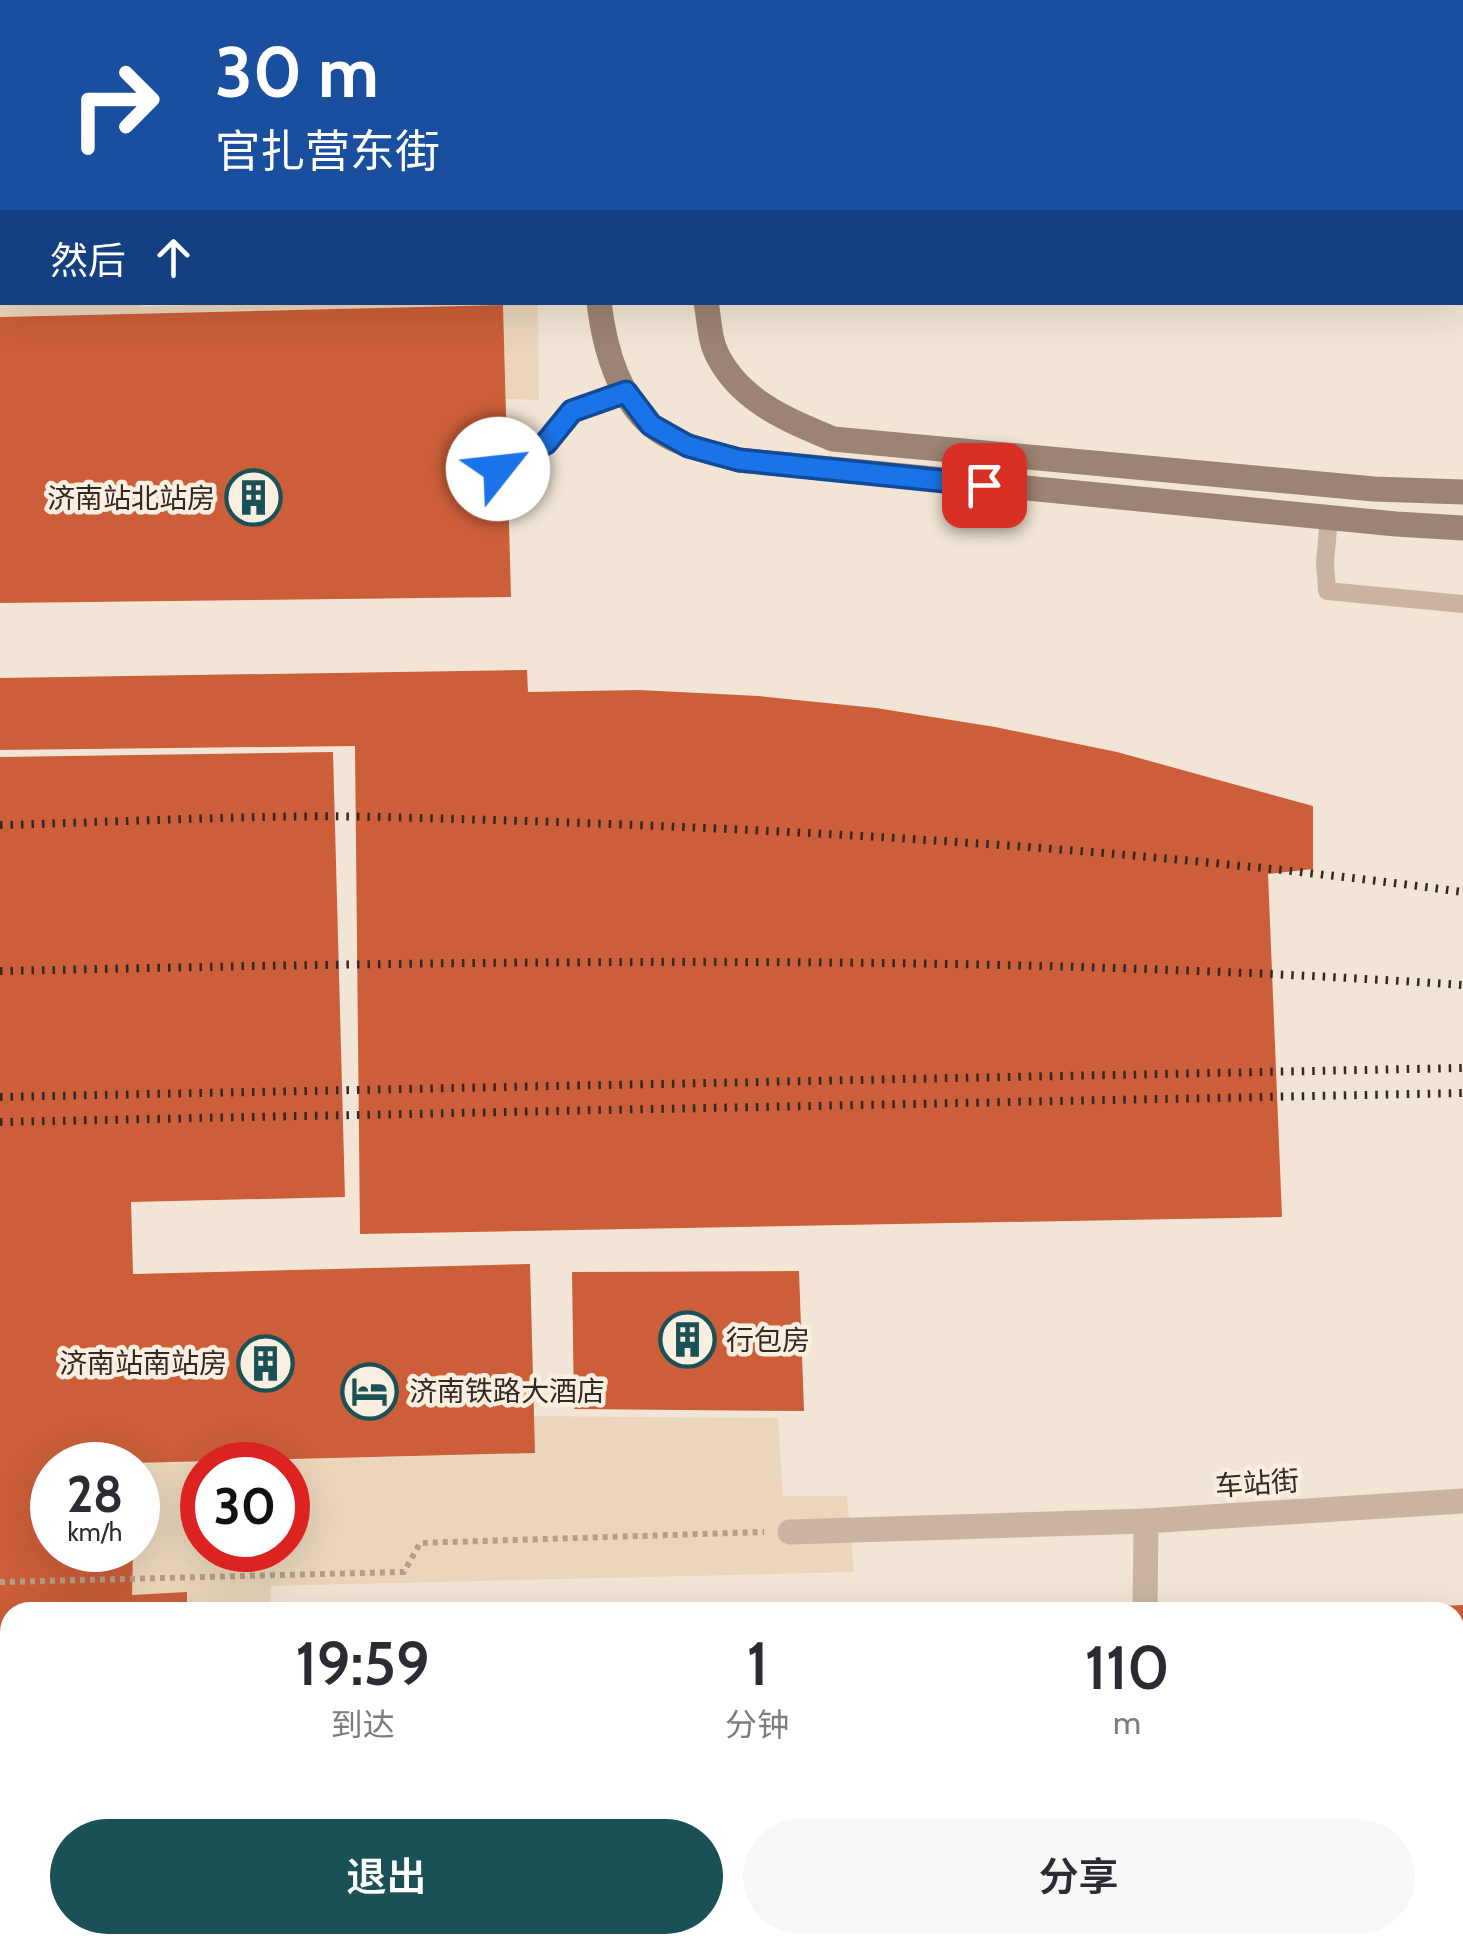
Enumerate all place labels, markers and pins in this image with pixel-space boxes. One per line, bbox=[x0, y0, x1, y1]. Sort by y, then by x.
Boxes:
pin bbox=[942, 443, 1027, 528]
building icon: 济南站北站房 bbox=[224, 468, 284, 528]
place label: 济南站北站房 bbox=[47, 481, 215, 515]
building icon: 行包房 bbox=[657, 1310, 717, 1370]
place label: 行包房 bbox=[726, 1323, 810, 1357]
building icon: 济南站南站房 bbox=[236, 1333, 296, 1393]
place label: 济南站南站房 bbox=[59, 1346, 227, 1380]
hotel icon: 济南铁路大酒店 bbox=[340, 1361, 400, 1421]
place label: 济南铁路大酒店 bbox=[409, 1374, 605, 1408]

